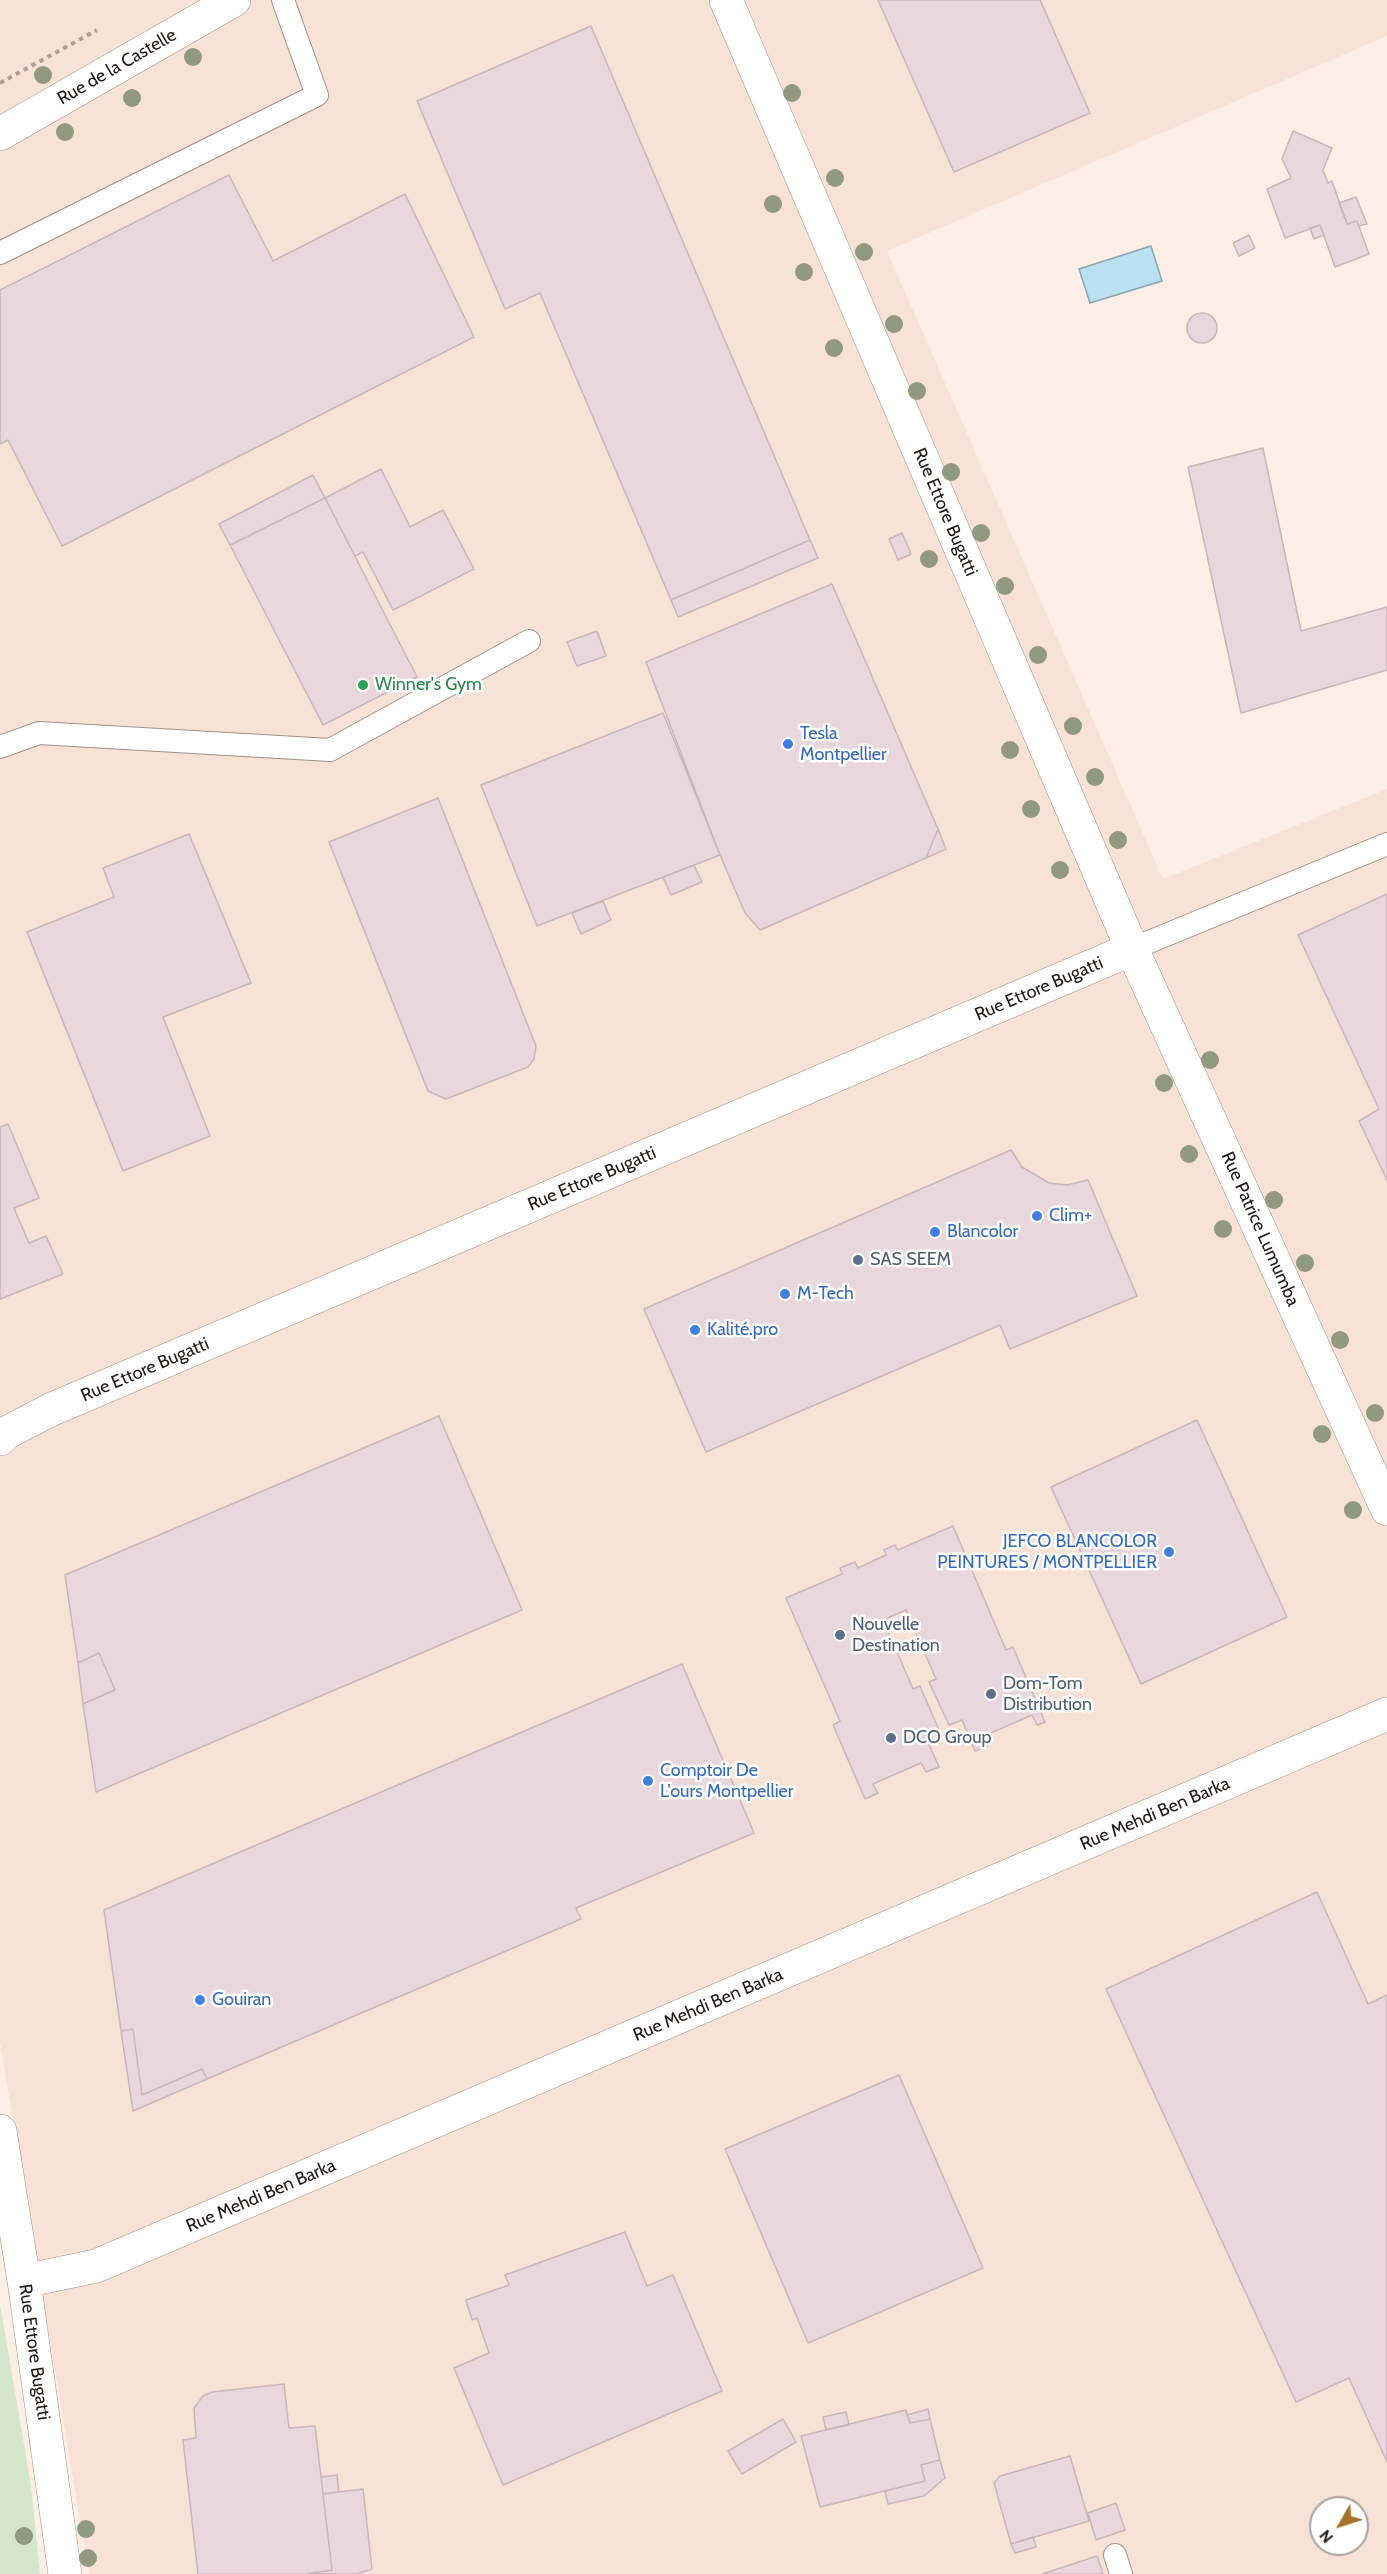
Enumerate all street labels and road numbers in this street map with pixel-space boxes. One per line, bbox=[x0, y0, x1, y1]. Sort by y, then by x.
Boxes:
street label: Rue de la Castelle bbox=[54, 24, 180, 110]
street label: Rue Ettore Bugatti bbox=[908, 445, 982, 579]
street label: Rue Ettore Bugatti bbox=[972, 952, 1106, 1026]
street label: Rue Ettore Bugatti bbox=[525, 1142, 659, 1216]
street label: Rue Patrice Lumumba bbox=[1216, 1148, 1304, 1310]
street label: Rue Ettore Bugatti bbox=[78, 1333, 212, 1407]
street label: Rue Mehdi Ben Barka bbox=[1077, 1773, 1233, 1855]
street label: Rue Mehdi Ben Barka bbox=[630, 1964, 786, 2046]
street label: Rue Mehdi Ben Barka bbox=[183, 2155, 339, 2237]
street label: Rue Ettore Bugatti bbox=[14, 2283, 54, 2421]

